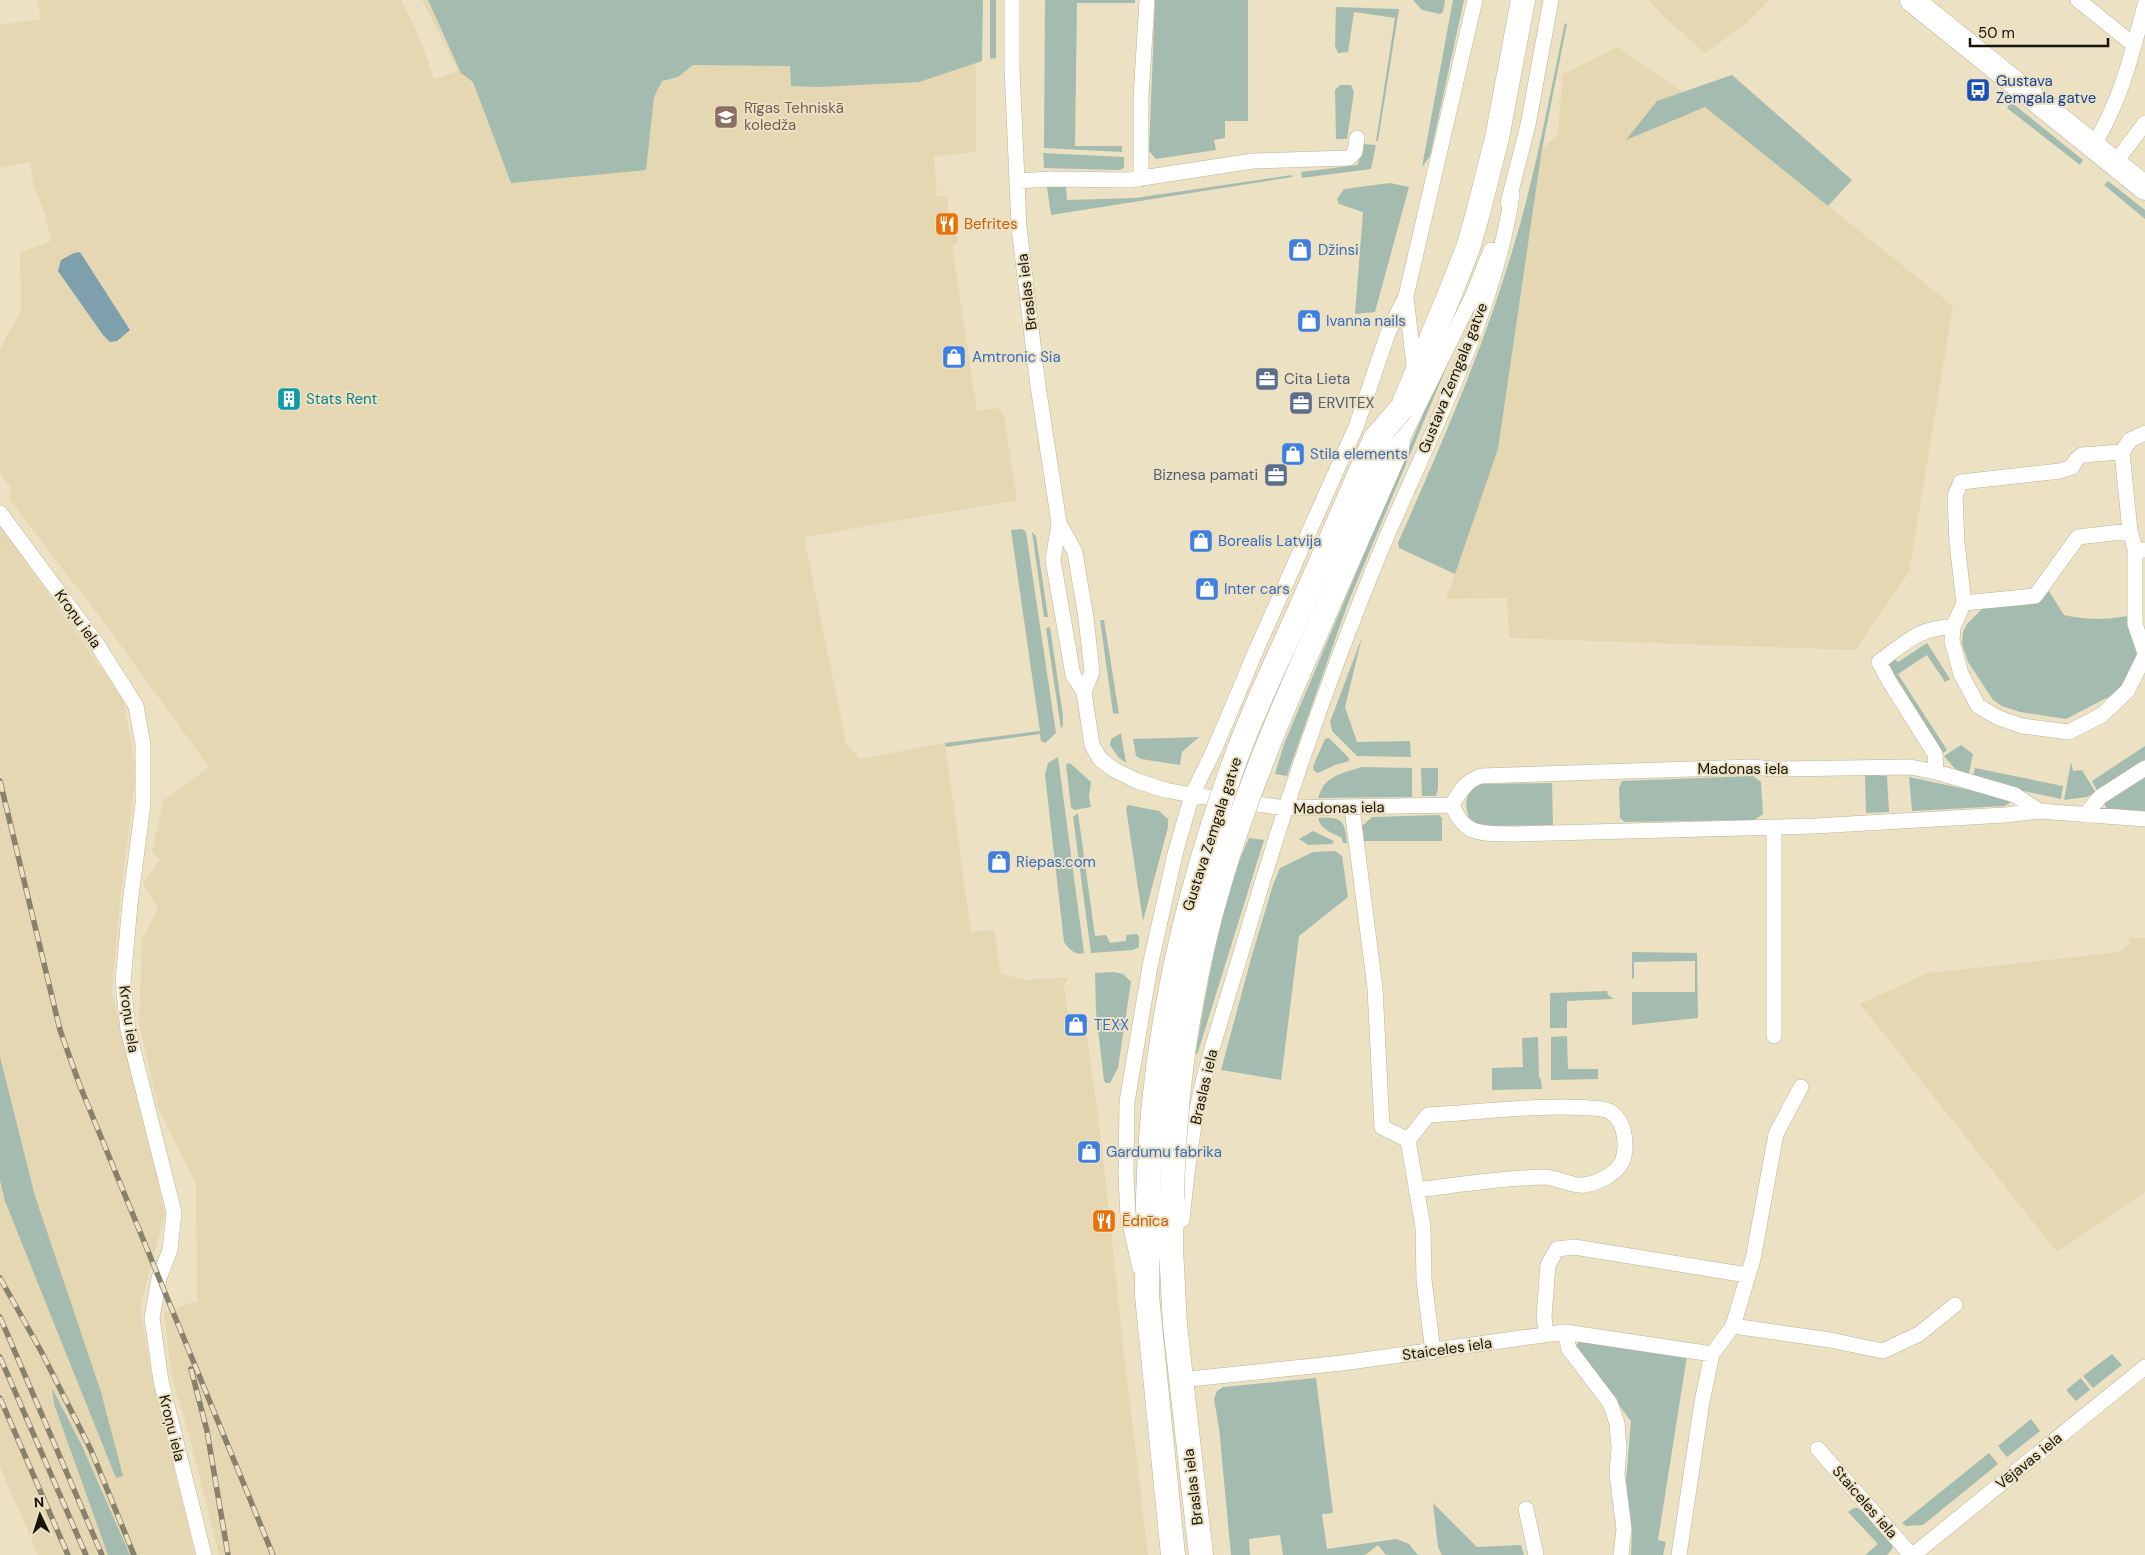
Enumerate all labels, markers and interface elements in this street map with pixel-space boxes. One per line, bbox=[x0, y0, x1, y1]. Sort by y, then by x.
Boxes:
scale bar bbox=[1970, 15, 2108, 47]
text: 50 m bbox=[1978, 23, 2015, 43]
place label: Gustava Zemgala gatve bbox=[1996, 71, 2096, 108]
bus stop icon: Gustava Zemgala gatve bbox=[1965, 77, 1991, 103]
place label: Rīgas Tehniskā koledža bbox=[744, 98, 844, 135]
school or university icon: Rīgas Tehniskā koledža bbox=[713, 104, 739, 130]
restaurant icon: Befrites bbox=[934, 211, 960, 237]
place label: Befrites bbox=[964, 214, 1018, 234]
shop icon: Džinsi bbox=[1287, 237, 1313, 263]
place label: Džinsi bbox=[1318, 240, 1359, 260]
street label: Braslas iela bbox=[1012, 253, 1042, 331]
street label: Gustava Zemgala gatve bbox=[1414, 300, 1492, 456]
shop icon: Ivanna nails bbox=[1296, 308, 1322, 334]
place label: Ivanna nails bbox=[1326, 311, 1406, 331]
shop icon: Amtronic Sia bbox=[941, 344, 967, 370]
place label: Amtronic Sia bbox=[972, 347, 1061, 367]
office icon: Cita Lieta bbox=[1254, 366, 1280, 392]
place label: Cita Lieta bbox=[1284, 369, 1350, 389]
building icon: Stats Rent bbox=[276, 386, 302, 412]
place label: Stats Rent bbox=[306, 389, 378, 409]
office icon: ERVITEX bbox=[1288, 390, 1314, 416]
place label: ERVITEX bbox=[1318, 393, 1374, 413]
shop icon: Stila elements bbox=[1280, 441, 1306, 467]
place label: Stila elements bbox=[1310, 444, 1408, 464]
office icon: Biznesa pamati bbox=[1263, 462, 1289, 488]
place label: Biznesa pamati bbox=[1153, 465, 1258, 485]
shop icon: Borealis Latvija bbox=[1188, 528, 1214, 554]
place label: Borealis Latvija bbox=[1218, 531, 1321, 551]
shop icon: Inter cars bbox=[1194, 576, 1220, 602]
place label: Inter cars bbox=[1224, 579, 1290, 599]
street label: Kroņu iela bbox=[50, 586, 106, 652]
street label: Gustava Zemgala gatve bbox=[1178, 754, 1246, 914]
street label: Madonas iela bbox=[1698, 759, 1789, 779]
street label: Madonas iela bbox=[1293, 797, 1385, 819]
shop icon: Riepas.com bbox=[986, 849, 1012, 875]
place label: Riepas.com bbox=[1016, 852, 1096, 872]
street label: Kroņu iela bbox=[114, 984, 144, 1054]
shop icon: TEXX bbox=[1063, 1012, 1089, 1038]
place label: TEXX bbox=[1094, 1015, 1129, 1035]
street label: Braslas iela bbox=[1186, 1047, 1222, 1127]
shop icon: Gardumu fabrika bbox=[1076, 1139, 1102, 1165]
place label: Gardumu fabrika bbox=[1106, 1142, 1222, 1162]
restaurant icon: Ēdnīca bbox=[1091, 1208, 1117, 1234]
place label: Ēdnīca bbox=[1122, 1211, 1169, 1231]
street label: Staiceles iela bbox=[1401, 1333, 1493, 1365]
street label: Kroņu iela bbox=[154, 1393, 190, 1463]
street label: Vējavas iela bbox=[1992, 1428, 2066, 1494]
street label: Braslas iela bbox=[1178, 1448, 1208, 1526]
street label: Staiceles iela bbox=[1828, 1461, 1902, 1543]
north arrow bbox=[15, 1490, 65, 1540]
text: N bbox=[33, 1493, 45, 1511]

